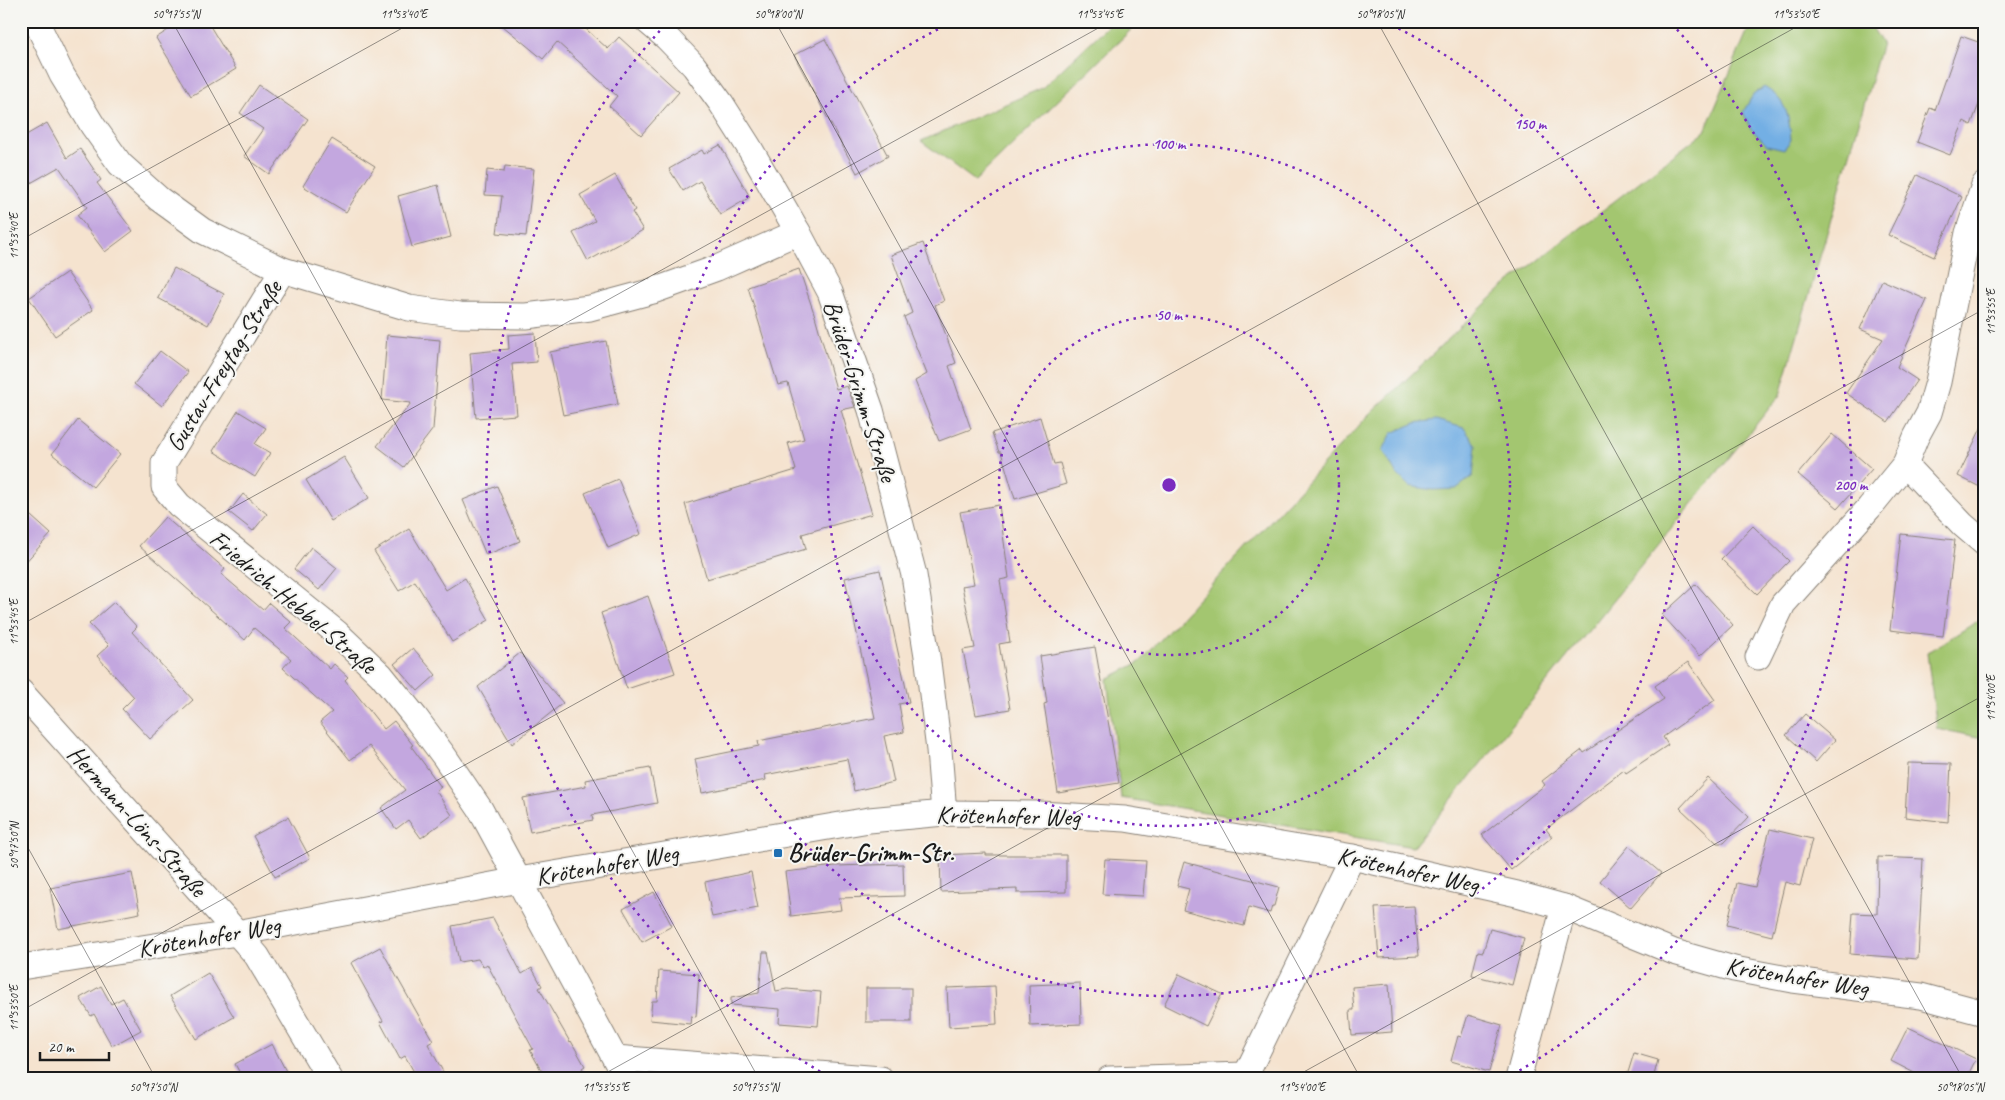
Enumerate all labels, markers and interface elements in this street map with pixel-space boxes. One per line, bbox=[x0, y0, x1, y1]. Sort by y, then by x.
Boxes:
text: 50°17'55"N bbox=[152, 6, 201, 22]
text: 11°53'40"E bbox=[381, 6, 429, 22]
text: 50°18'00"N bbox=[754, 6, 803, 22]
text: 11°53'45"E bbox=[1077, 6, 1125, 22]
text: 50°18'05"N bbox=[1356, 6, 1405, 22]
text: 11°53'50"E bbox=[1773, 6, 1821, 22]
text: 150 m bbox=[1514, 115, 1548, 134]
text: 100 m bbox=[1153, 135, 1187, 154]
text: 11°53'40"E bbox=[6, 211, 22, 259]
street label: Gustav-Freytag-Straße bbox=[159, 273, 290, 457]
text: 11°53'55"E bbox=[1983, 287, 1999, 335]
street label: Brüder-Grimm-Straße bbox=[816, 296, 905, 487]
text: 50 m bbox=[1156, 306, 1183, 325]
centre of rings bbox=[1160, 476, 1178, 494]
text: 200 m bbox=[1835, 476, 1869, 495]
street label: Friedrich-Hebbel-Straße bbox=[203, 523, 384, 682]
text: 11°53'45"E bbox=[6, 597, 22, 645]
text: 11°54'00"E bbox=[1983, 673, 1999, 721]
street label: Hermann-Löns-Straße bbox=[60, 738, 215, 905]
street label: Krötenhofer Weg bbox=[936, 799, 1082, 833]
text: 50°17'50"N bbox=[6, 821, 22, 870]
street label: Krötenhofer Weg bbox=[533, 836, 683, 893]
place label: Brüder-Grimm-Str. bbox=[788, 837, 955, 869]
street label: Krötenhofer Weg bbox=[1334, 839, 1484, 901]
marker: Brüder-Grimm-Str. bbox=[772, 847, 784, 859]
street label: Krötenhofer Weg bbox=[135, 908, 285, 965]
street label: Krötenhofer Weg bbox=[1723, 950, 1873, 1004]
text: 11°53'50"E bbox=[6, 983, 22, 1031]
scale bar bbox=[40, 1030, 109, 1062]
text: 20 m bbox=[48, 1038, 75, 1057]
text: 50°17'50"N bbox=[129, 1079, 178, 1095]
text: 11°53'55"E bbox=[583, 1079, 631, 1095]
text: 50°17'55"N bbox=[731, 1079, 780, 1095]
text: 11°54'00"E bbox=[1279, 1079, 1327, 1095]
text: 50°18'05"N bbox=[1936, 1079, 1985, 1095]

